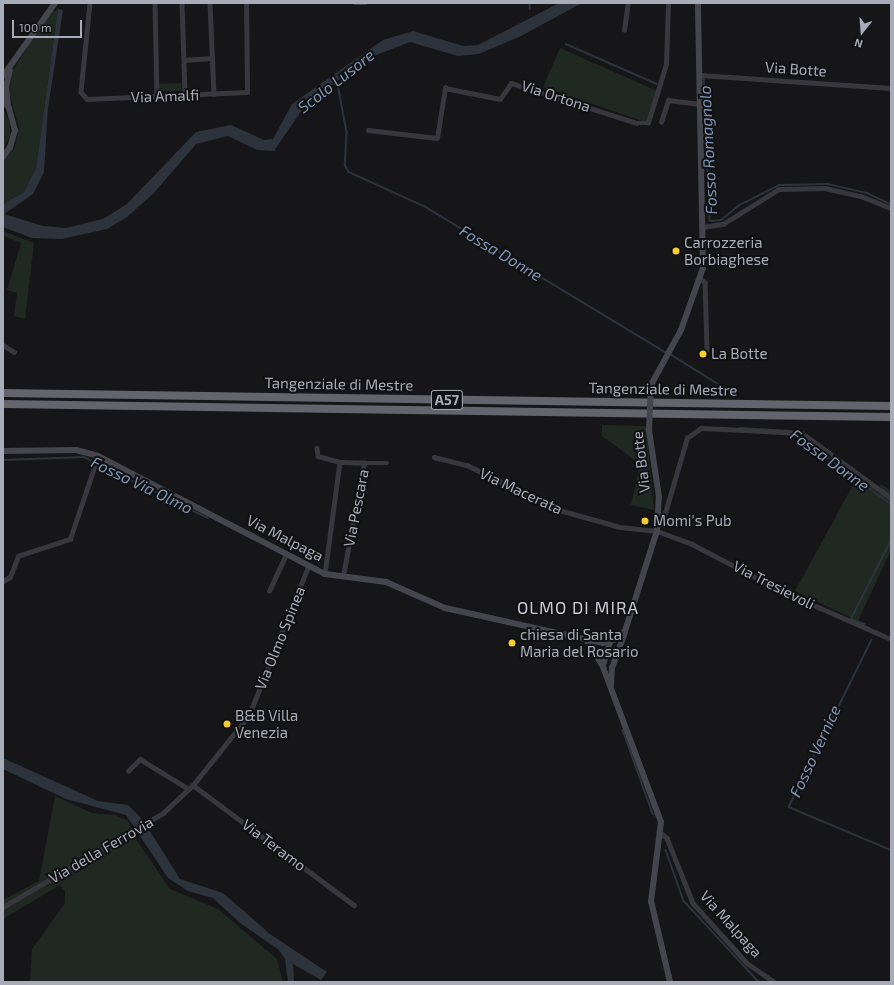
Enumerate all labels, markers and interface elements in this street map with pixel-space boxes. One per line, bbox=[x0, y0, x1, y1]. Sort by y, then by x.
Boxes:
scale bar bbox=[14, 12, 84, 38]
north arrow bbox=[842, 12, 882, 52]
text: 100 m bbox=[19, 20, 51, 34]
text: N bbox=[853, 37, 864, 51]
water label: Scolo Lusore bbox=[294, 45, 378, 117]
street label: Via Botte bbox=[765, 58, 827, 80]
street label: Via Ortona bbox=[519, 76, 593, 116]
water label: Fosso Romagnolo bbox=[695, 85, 721, 215]
street label: Via Amalfi bbox=[130, 86, 200, 106]
water label: Fossa Donne bbox=[456, 221, 546, 285]
place label: Carrozzeria Borbiaghese bbox=[684, 233, 769, 268]
marker: Carrozzeria Borbiaghese bbox=[671, 246, 681, 256]
place label: La Botte bbox=[711, 345, 768, 363]
marker: La Botte bbox=[698, 349, 708, 359]
street label: Tangenziale di Mestre bbox=[264, 374, 414, 394]
street label: Tangenziale di Mestre bbox=[588, 379, 738, 399]
road number: A57 bbox=[430, 388, 464, 412]
water label: Fossa Donne bbox=[787, 425, 873, 495]
street label: Via Botte bbox=[628, 430, 654, 494]
water label: Fosso Via Olmo bbox=[88, 452, 196, 518]
street label: Via Macerata bbox=[477, 464, 565, 518]
street label: Via Pescara bbox=[340, 468, 372, 548]
street label: Via Malpaga bbox=[244, 511, 326, 565]
place label: Momi's Pub bbox=[653, 512, 732, 530]
marker: Momi's Pub bbox=[640, 516, 650, 526]
street label: Via Tresievoli bbox=[730, 557, 818, 613]
street label: Via Olmo Spinea bbox=[251, 584, 309, 692]
district label: OLMO DI MIRA bbox=[517, 598, 639, 618]
place label: chiesa di Santa Maria del Rosario bbox=[520, 625, 639, 660]
marker: chiesa di Santa Maria del Rosario bbox=[507, 638, 517, 648]
water label: Fosso Vernice bbox=[785, 702, 845, 800]
place label: B&B Villa Venezia bbox=[235, 706, 299, 741]
marker: B&B Villa Venezia bbox=[222, 719, 232, 729]
street label: Via della Ferrovia bbox=[46, 813, 156, 887]
street label: Via Teramo bbox=[238, 815, 310, 875]
street label: Via Malpaga bbox=[696, 887, 766, 961]

